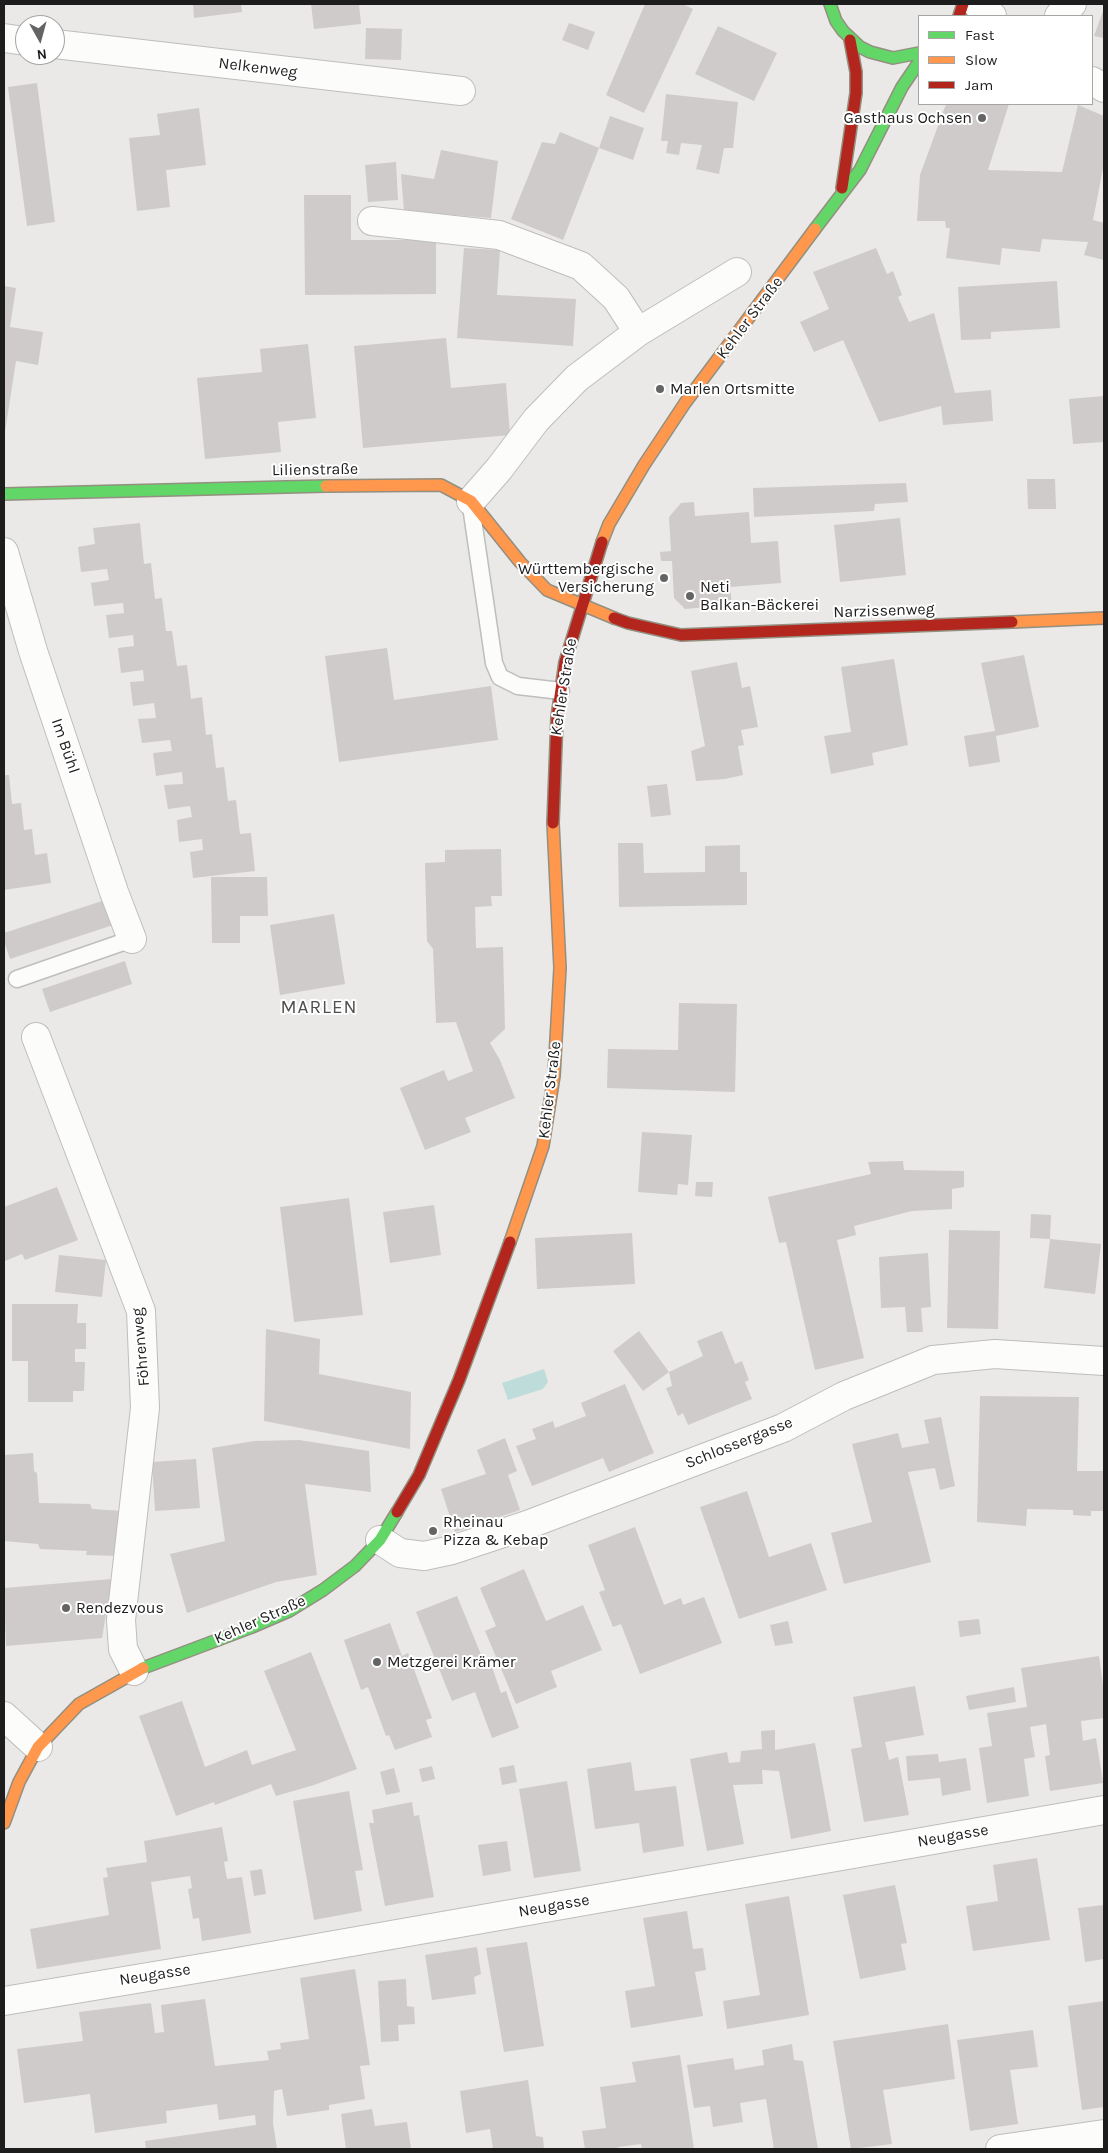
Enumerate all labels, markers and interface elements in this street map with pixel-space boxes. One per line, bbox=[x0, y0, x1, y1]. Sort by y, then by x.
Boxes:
north arrow bbox=[15, 15, 65, 65]
legend bbox=[918, 15, 1093, 105]
text: Fast bbox=[965, 26, 994, 44]
text: N bbox=[36, 45, 48, 63]
text: Slow bbox=[965, 51, 997, 69]
street label: Nelkenweg bbox=[217, 54, 299, 82]
text: Jam bbox=[965, 76, 993, 94]
place label: Gasthaus Ochsen bbox=[844, 108, 972, 128]
marker: Gasthaus Ochsen bbox=[976, 112, 988, 124]
street label: Kehler Straße bbox=[713, 273, 787, 363]
place label: Marlen Ortsmitte bbox=[670, 379, 795, 399]
marker: Marlen Ortsmitte bbox=[654, 383, 666, 395]
street label: Lilienstraße bbox=[272, 460, 358, 480]
place label: Württembergische Versicherung bbox=[518, 559, 654, 597]
marker: Württembergische Versicherung bbox=[658, 572, 670, 584]
place label: Neti Balkan-Bäckerei bbox=[700, 577, 819, 615]
marker: Neti Balkan-Bäckerei bbox=[684, 590, 696, 602]
street label: Narzissenweg bbox=[833, 600, 935, 622]
street label: Kehler Straße bbox=[547, 637, 581, 737]
street label: Im Bühl bbox=[47, 716, 83, 776]
district label: MARLEN bbox=[280, 997, 358, 1019]
street label: Kehler Straße bbox=[534, 1040, 566, 1140]
street label: Föhrenweg bbox=[128, 1307, 154, 1387]
street label: Schlossergasse bbox=[682, 1413, 796, 1473]
place label: Rheinau Pizza & Kebap bbox=[443, 1512, 548, 1550]
marker: Rheinau Pizza & Kebap bbox=[427, 1525, 439, 1537]
street label: Kehler Straße bbox=[211, 1591, 309, 1649]
place label: Rendezvous bbox=[76, 1598, 164, 1618]
marker: Rendezvous bbox=[60, 1602, 72, 1614]
place label: Metzgerei Krämer bbox=[387, 1652, 515, 1672]
marker: Metzgerei Krämer bbox=[371, 1656, 383, 1668]
street label: Neugasse bbox=[916, 1820, 990, 1852]
street label: Neugasse bbox=[517, 1890, 591, 1922]
street label: Neugasse bbox=[118, 1960, 192, 1990]

